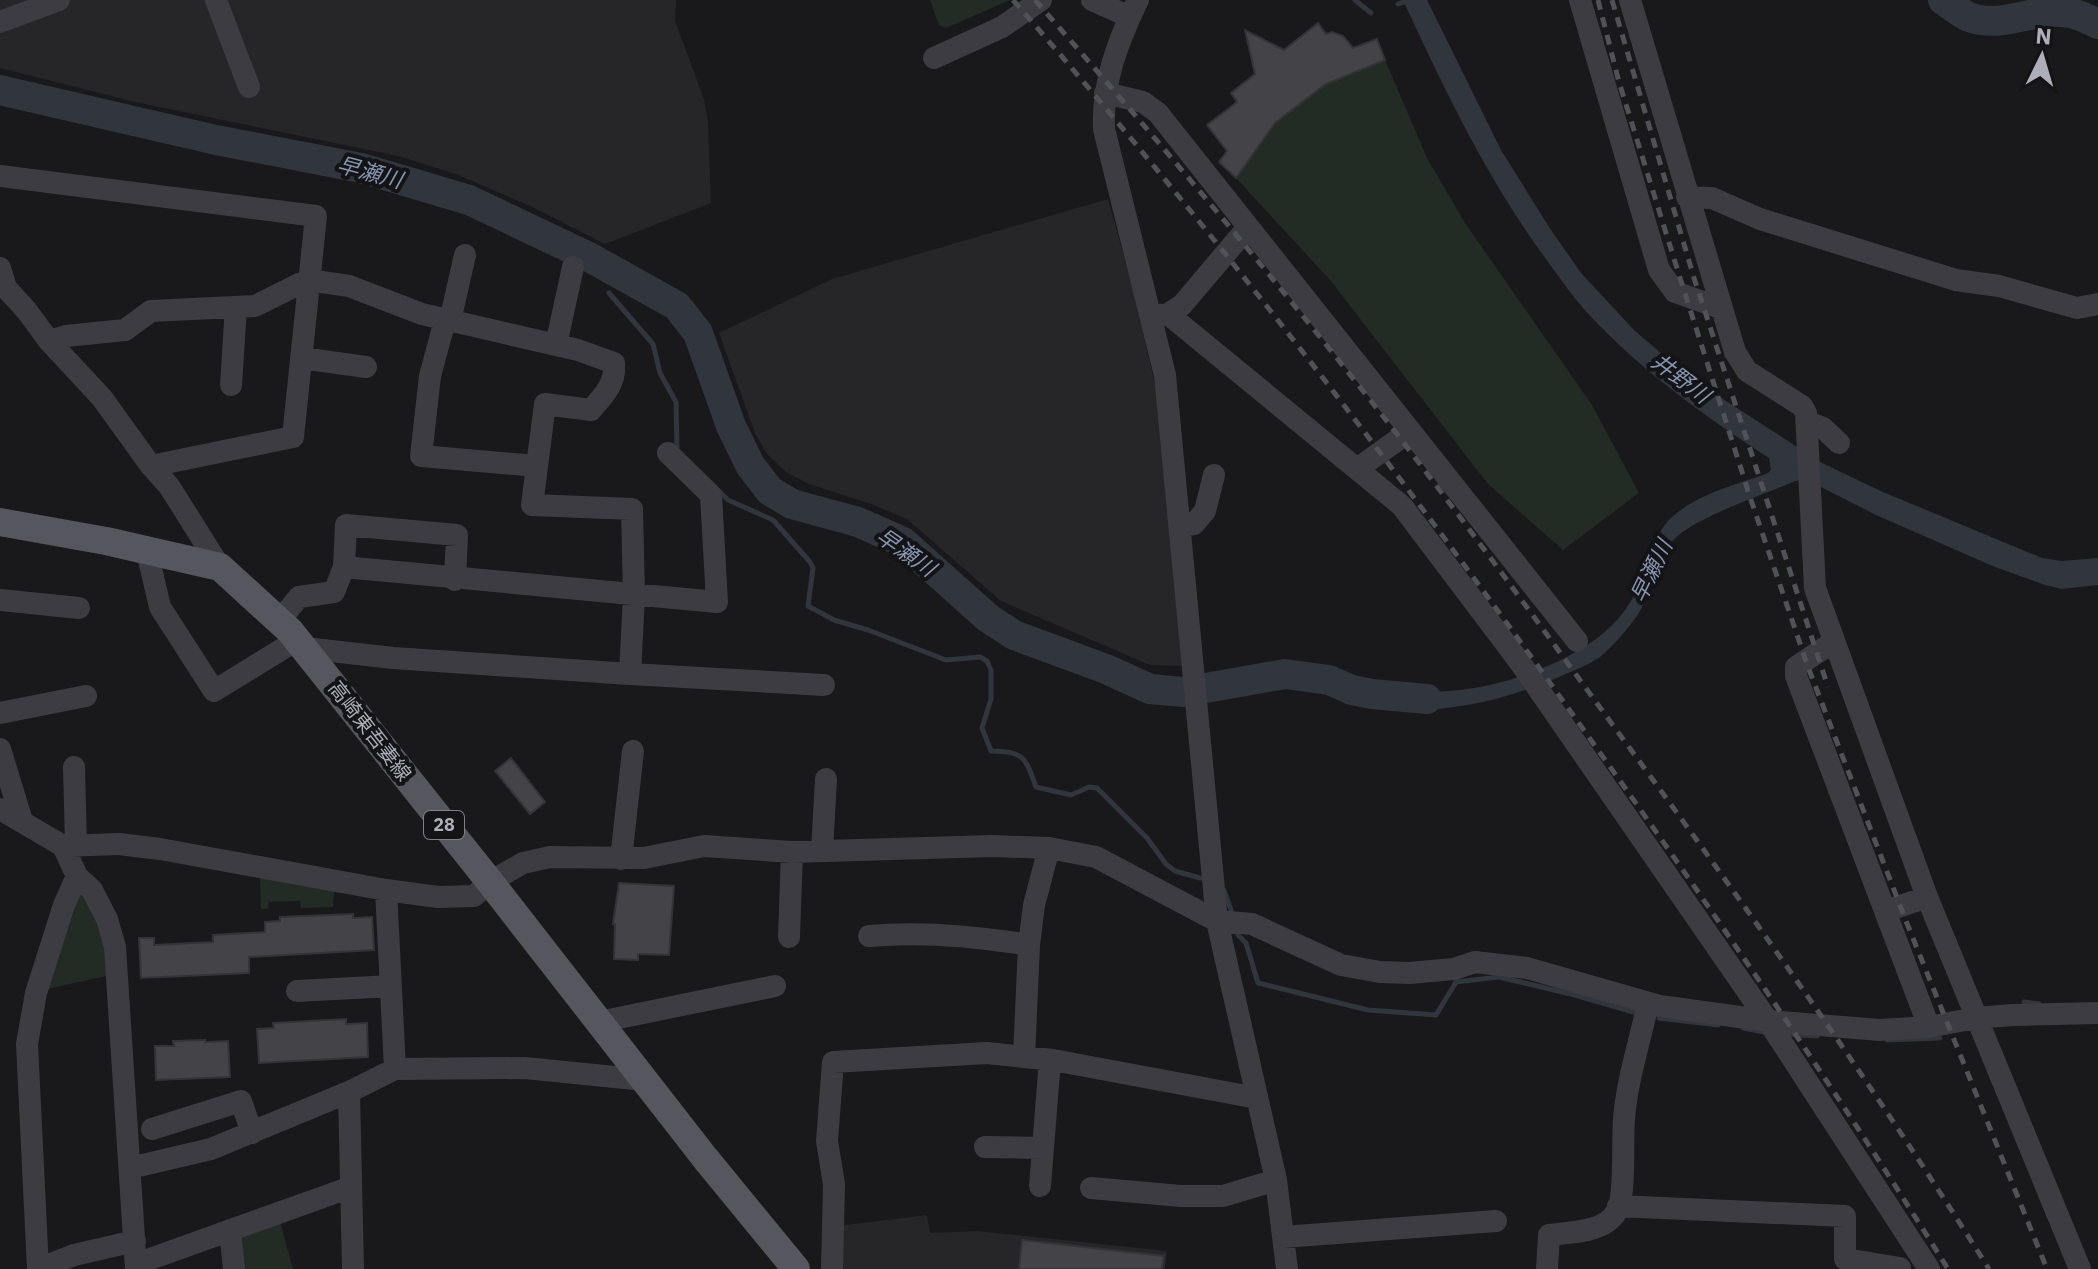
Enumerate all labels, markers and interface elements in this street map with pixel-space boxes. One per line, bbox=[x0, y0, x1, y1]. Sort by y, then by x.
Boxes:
north arrow bbox=[2002, 16, 2082, 96]
text: N bbox=[2035, 20, 2053, 51]
water label: 早瀬川 bbox=[334, 149, 408, 195]
water label: 井野川 bbox=[1646, 346, 1718, 410]
water label: 早瀬川 bbox=[871, 521, 943, 584]
water label: 早瀬川 bbox=[1623, 533, 1679, 607]
street label: 高崎東吾妻線 bbox=[323, 675, 418, 786]
road number: 28 bbox=[424, 811, 464, 839]

